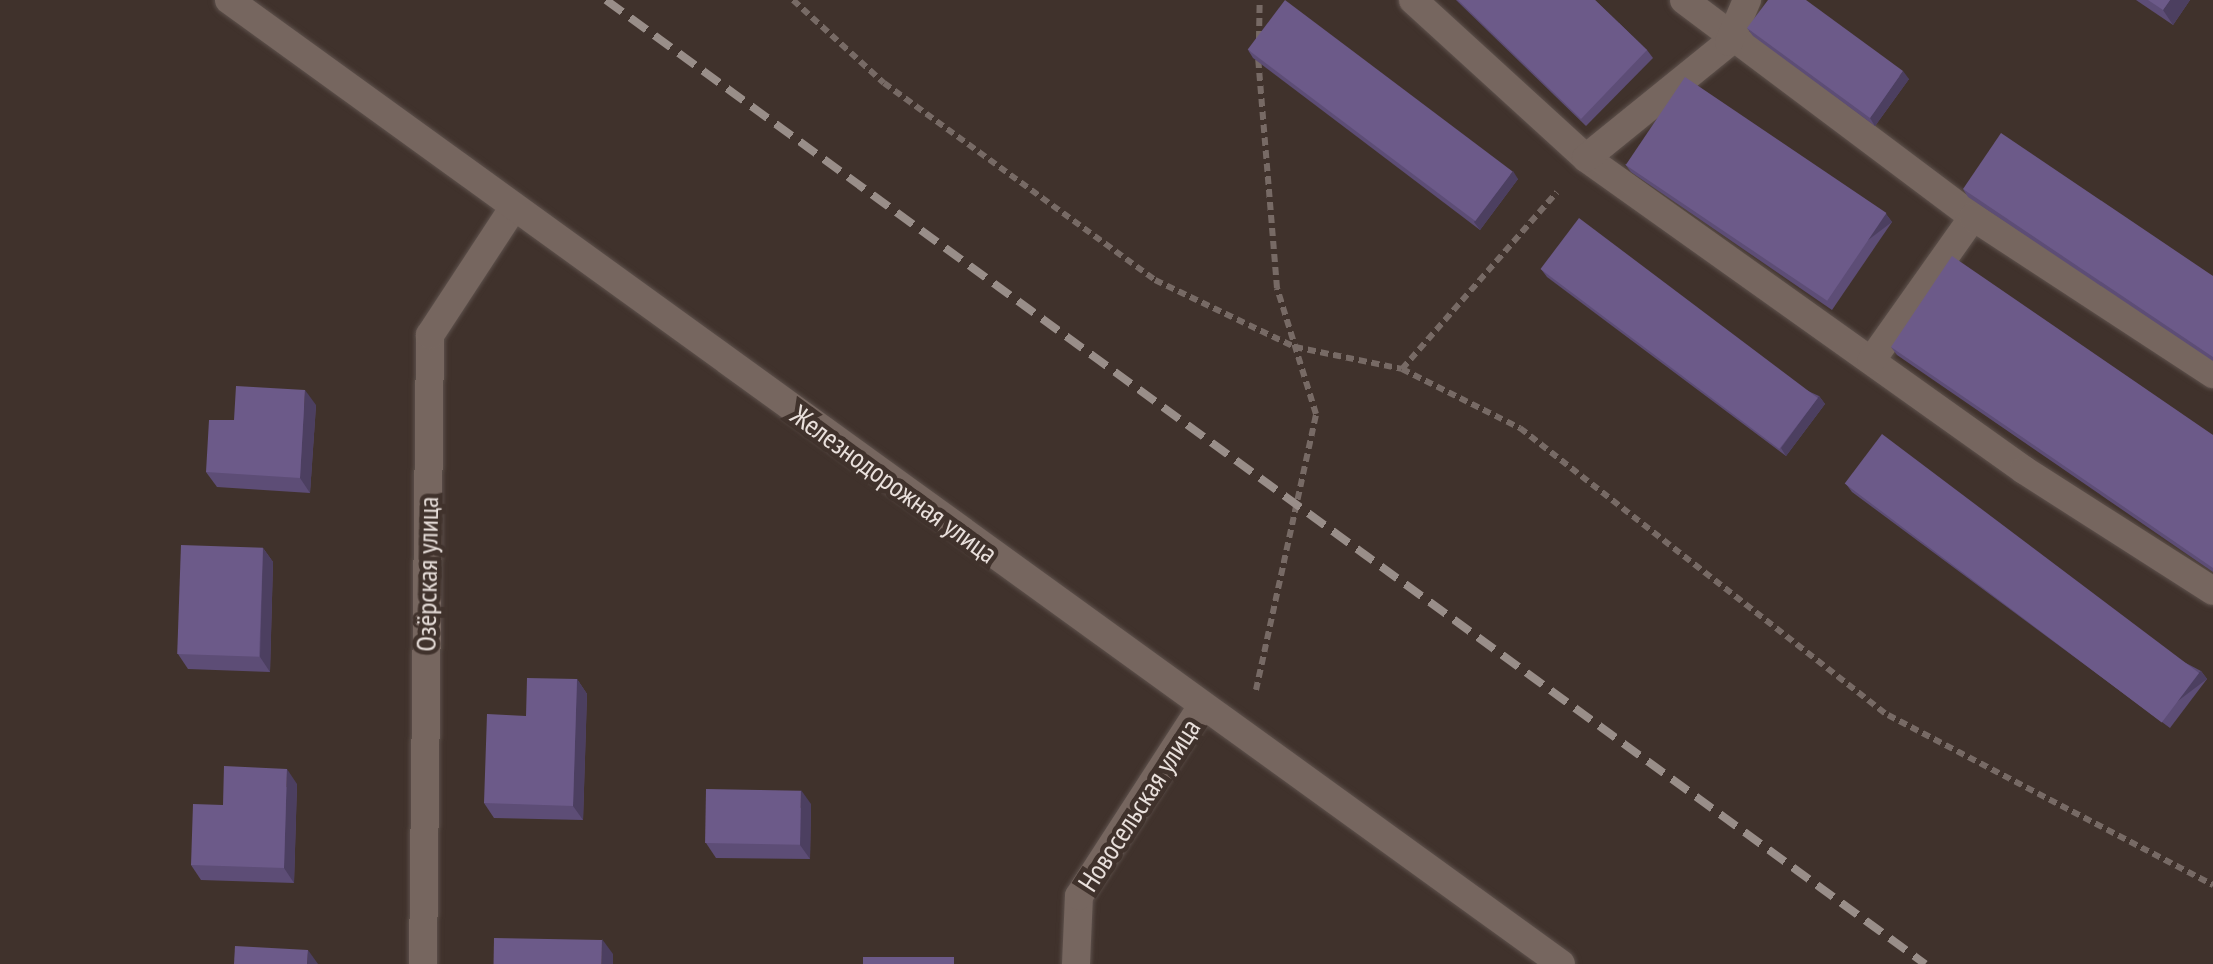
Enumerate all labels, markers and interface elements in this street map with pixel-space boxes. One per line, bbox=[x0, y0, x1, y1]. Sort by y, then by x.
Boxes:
street label: Железнодорожная улица bbox=[784, 398, 1004, 570]
street label: Озёрская улица bbox=[409, 496, 445, 652]
street label: Новосельская улица bbox=[1071, 712, 1207, 898]

